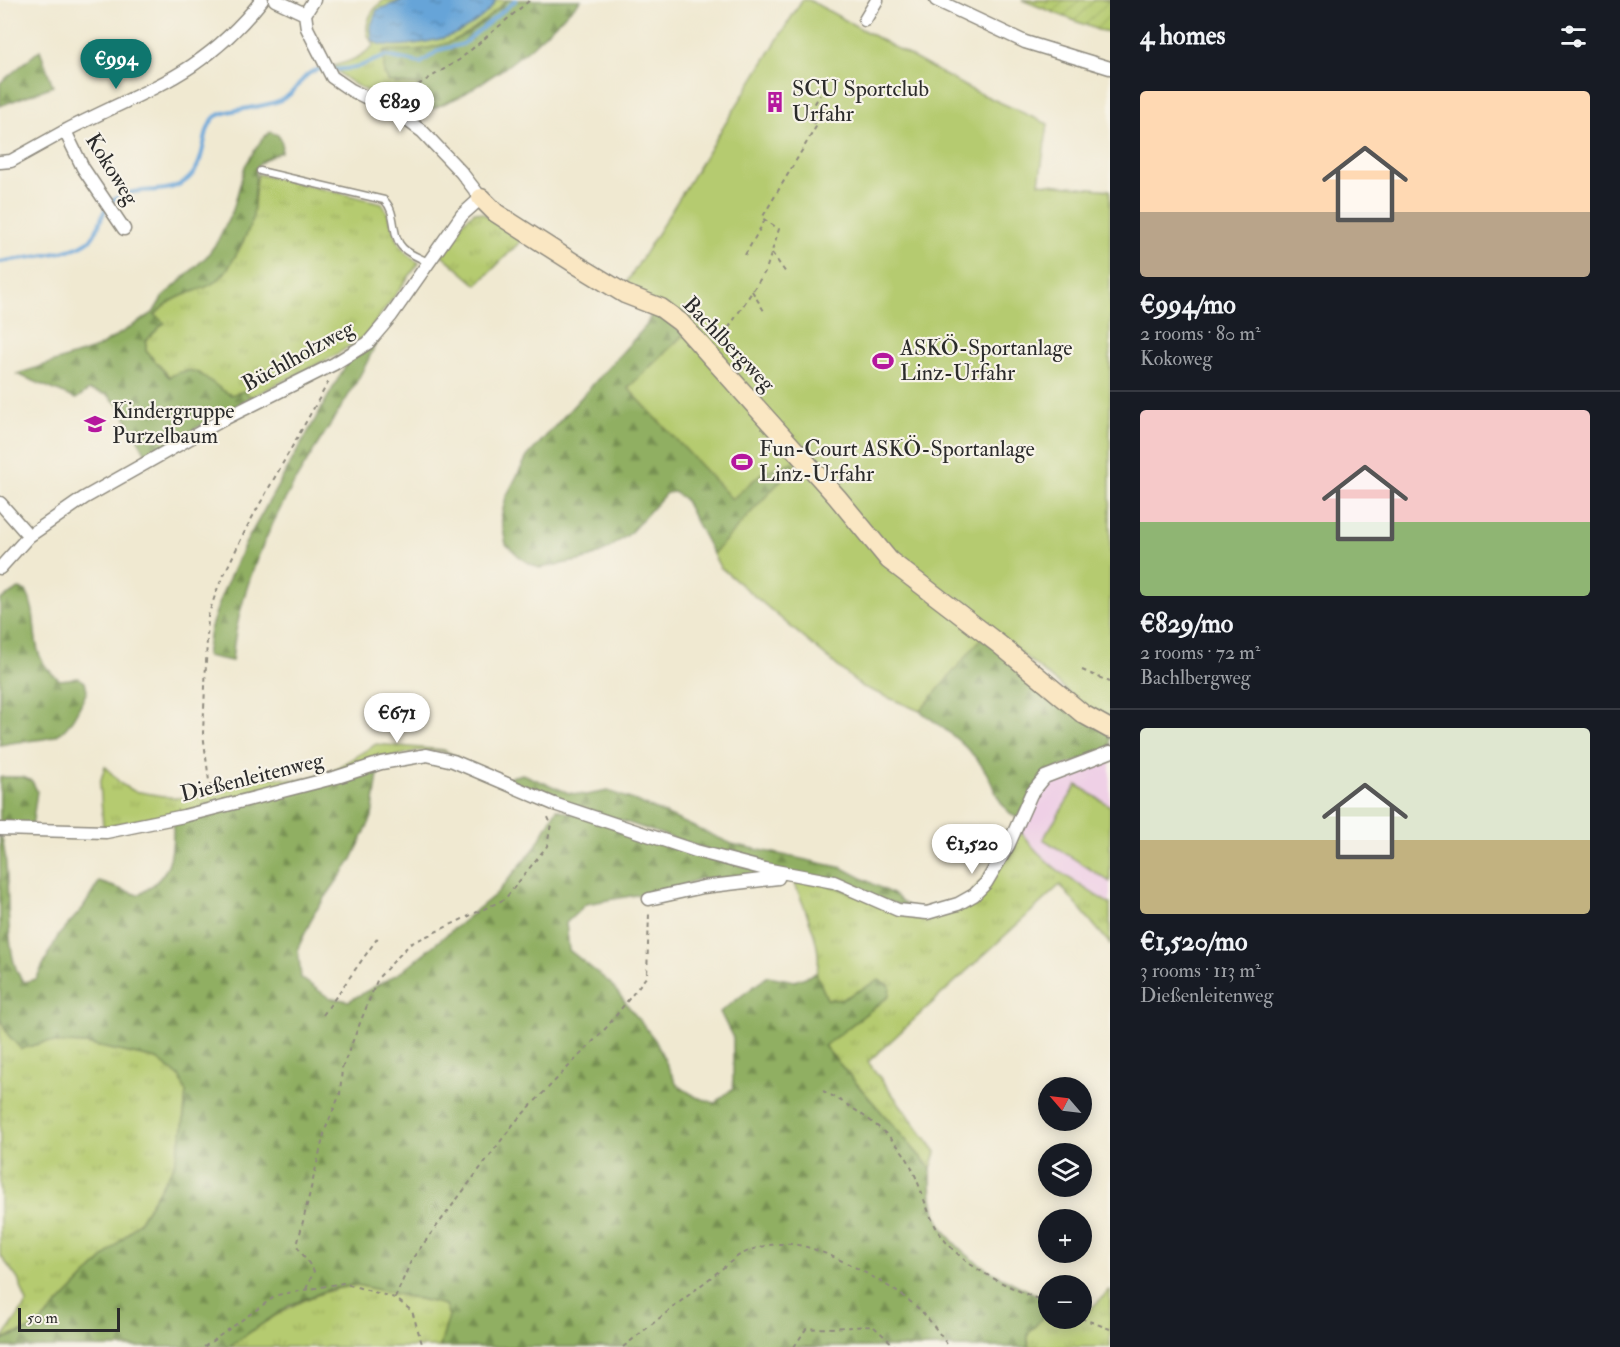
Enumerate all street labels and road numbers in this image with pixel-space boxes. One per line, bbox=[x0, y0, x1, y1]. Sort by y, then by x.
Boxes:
street label: Kokoweg bbox=[79, 128, 146, 211]
street label: Bachlbergweg bbox=[677, 290, 782, 398]
street label: Büchlholzweg bbox=[237, 313, 360, 398]
street label: Dießenleitenweg bbox=[177, 745, 328, 808]

